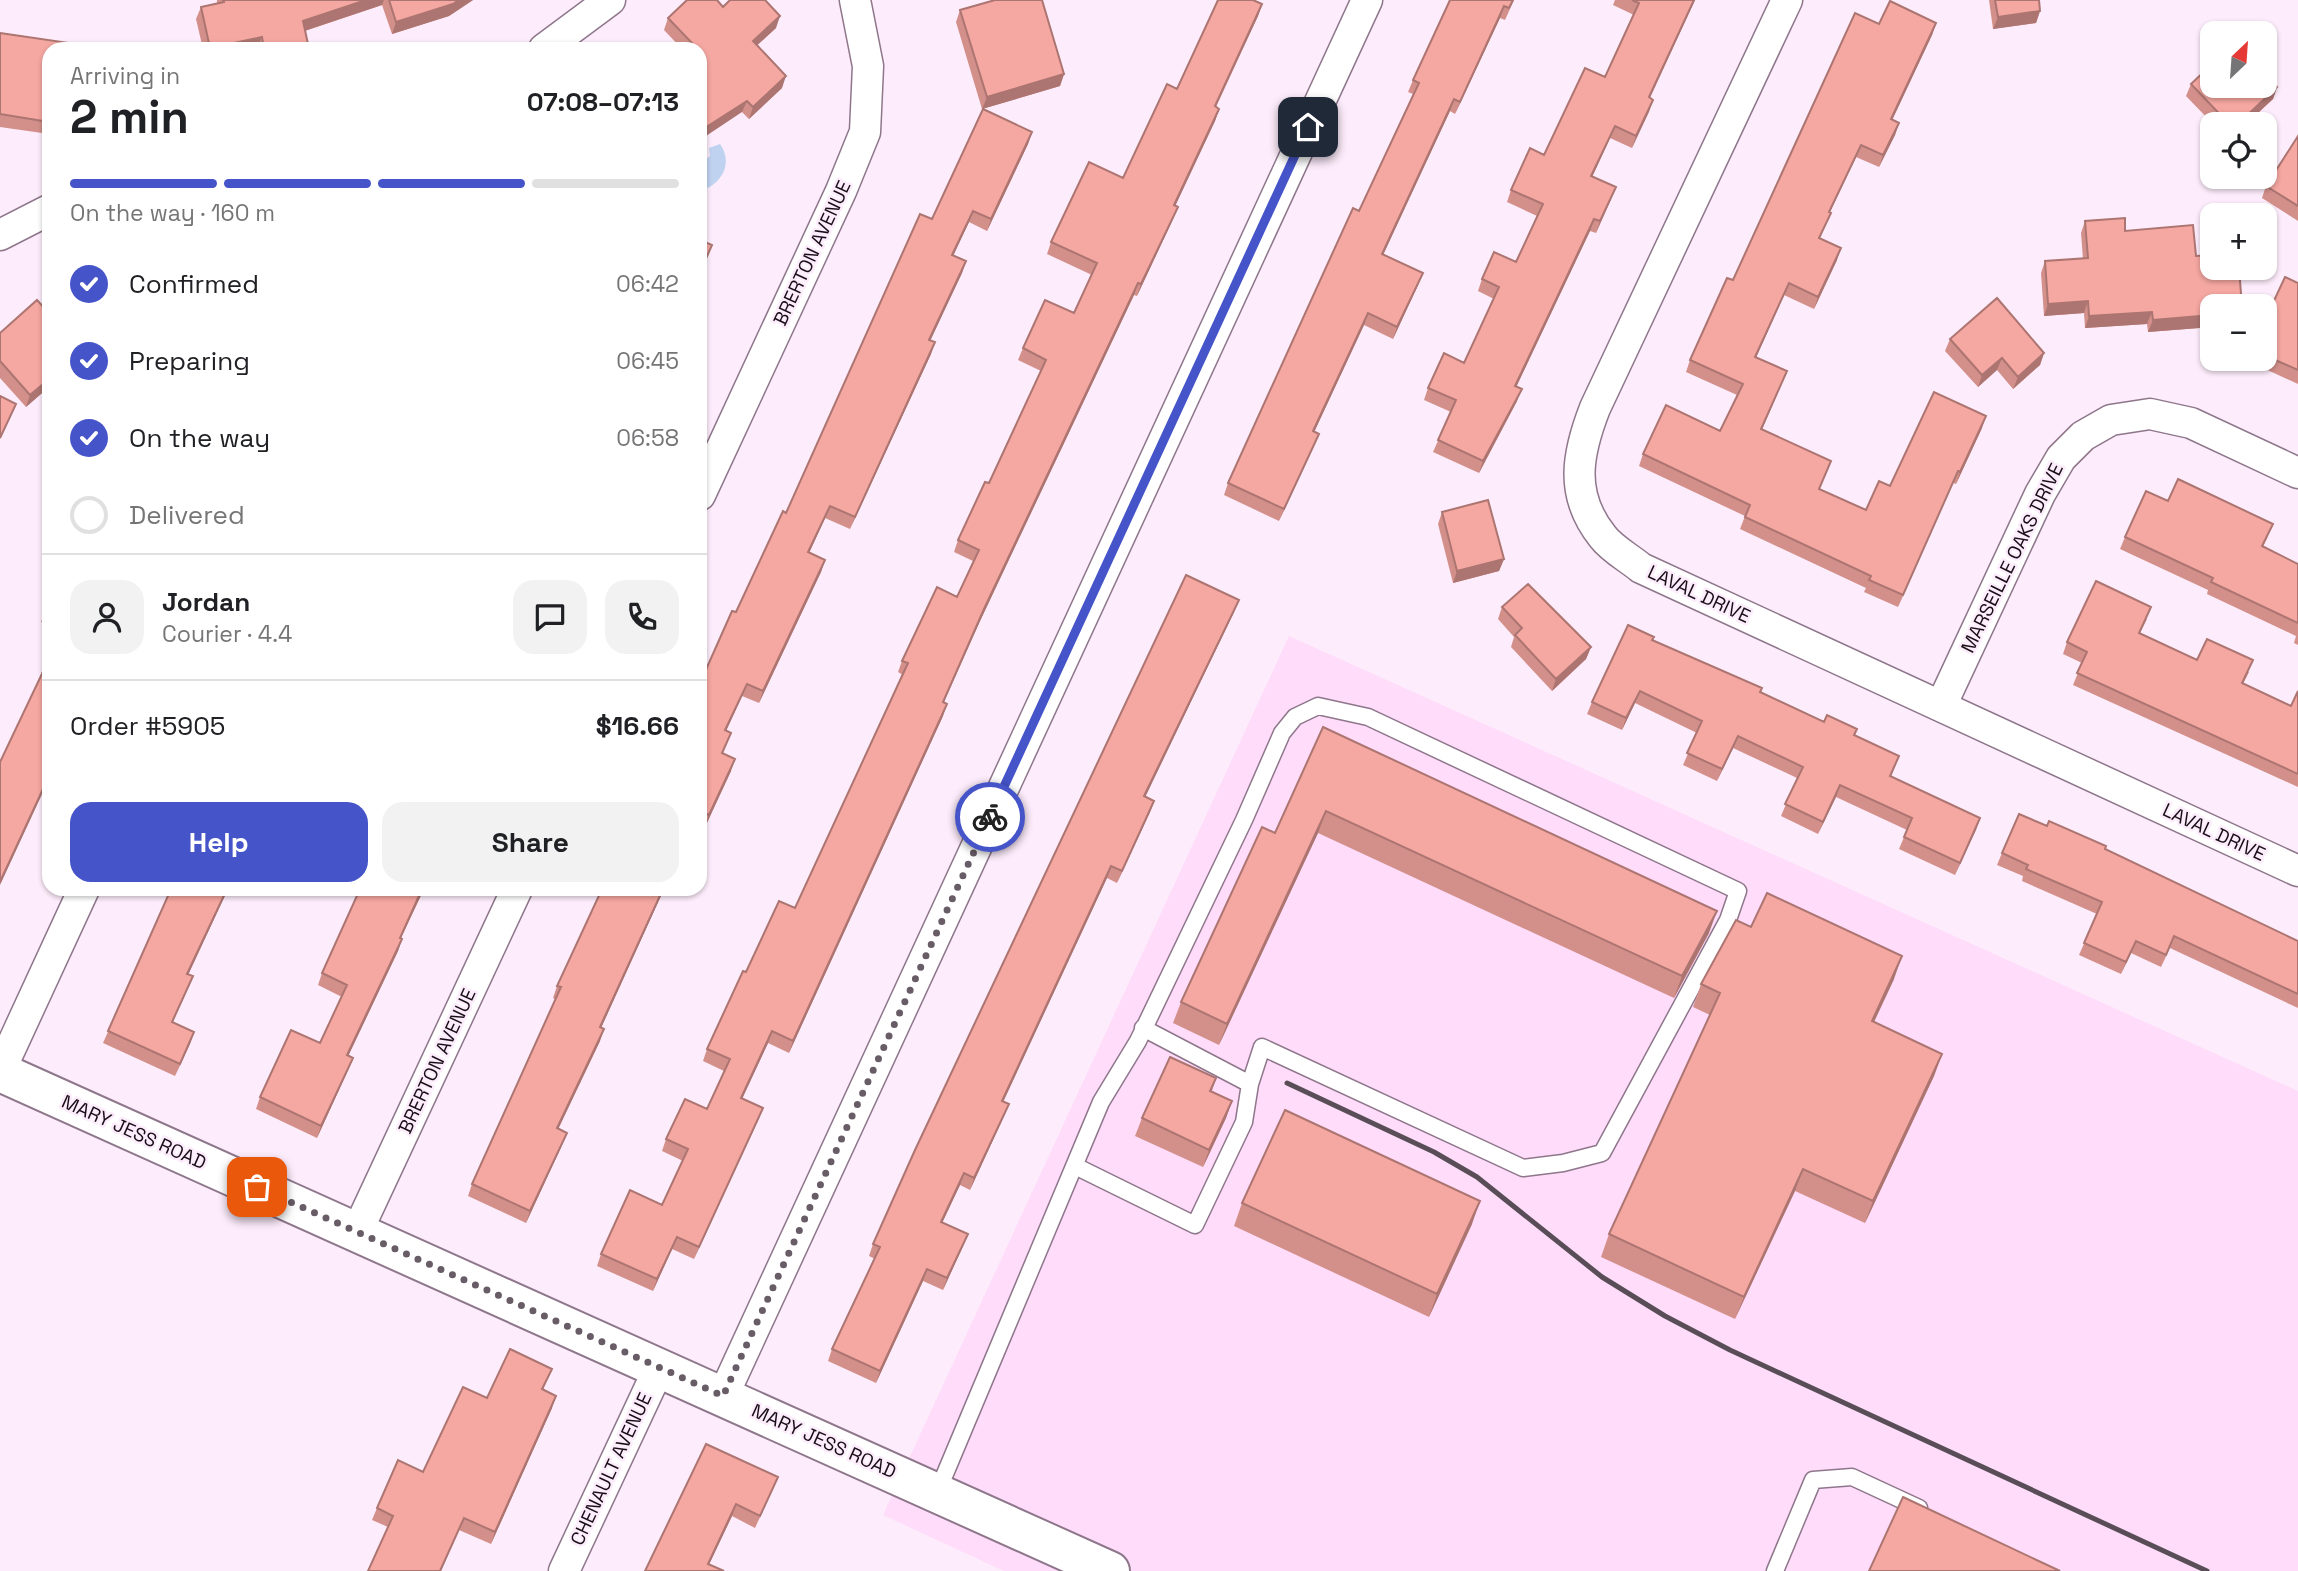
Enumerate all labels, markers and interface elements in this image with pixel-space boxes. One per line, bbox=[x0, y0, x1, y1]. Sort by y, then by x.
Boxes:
north arrow bbox=[2200, 21, 2277, 98]
map controls bbox=[2200, 21, 2277, 371]
text: Arriving in bbox=[70, 61, 180, 91]
text: 07:08–07:13 bbox=[527, 85, 679, 119]
text: 2 min bbox=[70, 88, 189, 146]
pin bbox=[1278, 97, 1338, 157]
icon: home bbox=[1289, 108, 1327, 146]
button: locate bbox=[2200, 112, 2277, 189]
street label: BRERTON AVENUE bbox=[767, 177, 857, 329]
text: On the way · 160 m bbox=[70, 198, 275, 228]
button: + bbox=[2200, 203, 2277, 280]
icon: check bbox=[70, 265, 108, 303]
text: Confirmed bbox=[129, 267, 259, 301]
text: 06:42 bbox=[616, 269, 679, 299]
button: − bbox=[2200, 294, 2277, 371]
icon: check bbox=[70, 342, 108, 380]
text: Preparing bbox=[129, 344, 250, 378]
text: 06:45 bbox=[616, 346, 679, 376]
icon: check bbox=[70, 419, 108, 457]
text: On the way bbox=[129, 421, 270, 455]
text: 06:58 bbox=[616, 423, 679, 453]
street label: MARSEILLE OAKS DRIVE bbox=[1955, 459, 2069, 657]
text: Delivered bbox=[129, 498, 245, 532]
street label: LAVAL DRIVE bbox=[1644, 559, 1754, 629]
button: person bbox=[70, 580, 144, 654]
button: chat bbox=[513, 580, 587, 654]
button: phone bbox=[605, 580, 679, 654]
text: Jordan bbox=[162, 585, 250, 619]
text: Courier · 4.4 bbox=[162, 619, 292, 649]
text: Order #5905 bbox=[70, 709, 225, 743]
text: $16.66 bbox=[596, 709, 679, 743]
courier bbox=[955, 782, 1025, 852]
street label: LAVAL DRIVE bbox=[2159, 797, 2269, 867]
icon: bike bbox=[971, 798, 1009, 836]
button: Help bbox=[70, 802, 368, 882]
button: Share bbox=[382, 802, 679, 882]
street label: BRERTON AVENUE bbox=[392, 985, 482, 1137]
street label: MARY JESS ROAD bbox=[58, 1089, 210, 1175]
pin bbox=[227, 1157, 287, 1217]
icon: bag bbox=[238, 1168, 276, 1206]
street label: CHENAULT AVENUE bbox=[565, 1389, 657, 1549]
street label: MARY JESS ROAD bbox=[748, 1398, 900, 1484]

